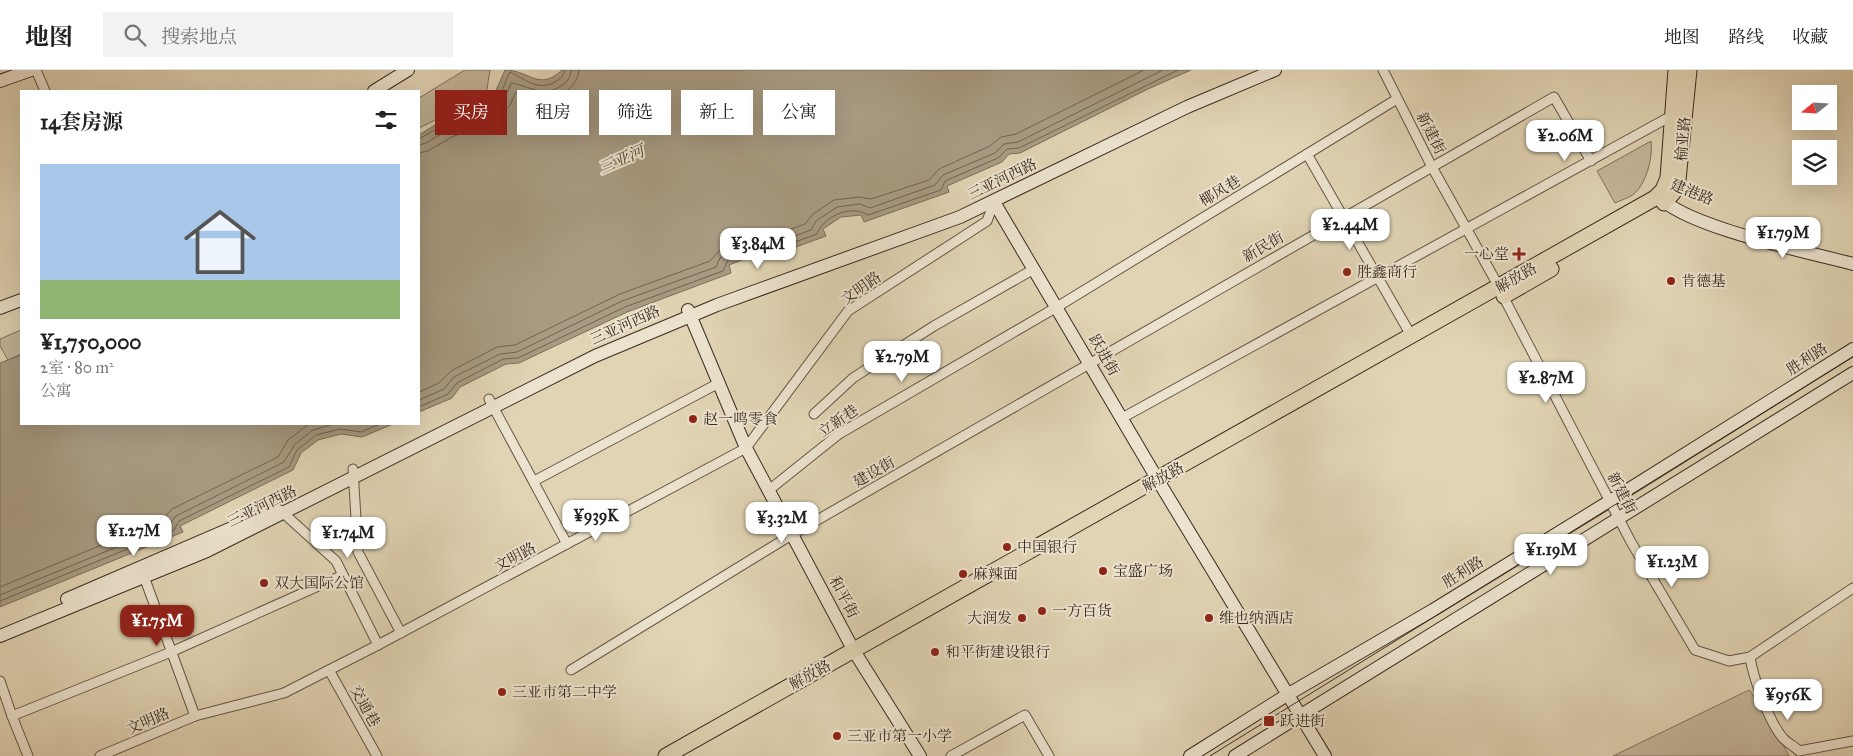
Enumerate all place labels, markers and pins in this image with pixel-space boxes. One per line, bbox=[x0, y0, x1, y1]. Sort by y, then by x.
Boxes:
pin: ¥2.06M bbox=[1524, 119, 1606, 162]
pin: ¥2.44M bbox=[1309, 208, 1391, 251]
pin: ¥1.79M bbox=[1742, 216, 1824, 259]
pin: ¥3.84M bbox=[717, 228, 799, 270]
place label: 一心堂 bbox=[1464, 245, 1509, 263]
marker: 一心堂 bbox=[1513, 248, 1525, 260]
place label: 胜鑫商行 bbox=[1357, 263, 1417, 281]
marker: 胜鑫商行 bbox=[1341, 266, 1353, 278]
place label: 肯德基 bbox=[1681, 272, 1726, 290]
marker: 肯德基 bbox=[1665, 275, 1677, 287]
pin: ¥2.79M bbox=[861, 340, 943, 383]
pin: ¥2.87M bbox=[1505, 362, 1587, 404]
place label: 赵一鸣零食 bbox=[703, 410, 778, 428]
marker: 赵一鸣零食 bbox=[687, 413, 699, 425]
pin: ¥939K bbox=[561, 500, 631, 542]
pin: ¥3.32M bbox=[741, 502, 823, 544]
pin: ¥1.27M bbox=[93, 514, 175, 557]
pin: ¥1.74M bbox=[307, 516, 389, 559]
pin: ¥1.19M bbox=[1510, 534, 1592, 576]
place label: 中国银行 bbox=[1017, 538, 1077, 556]
marker: 中国银行 bbox=[1001, 541, 1013, 553]
pin: ¥1.23M bbox=[1631, 546, 1713, 588]
place label: 宝盛广场 bbox=[1113, 562, 1173, 580]
place label: 麻辣面 bbox=[973, 565, 1018, 583]
marker: 宝盛广场 bbox=[1097, 565, 1109, 577]
marker: 麻辣面 bbox=[957, 568, 969, 580]
place label: 双大国际公馆 bbox=[274, 574, 364, 592]
marker: 双大国际公馆 bbox=[258, 577, 270, 589]
place label: 一方百货 bbox=[1052, 602, 1112, 620]
pin: ¥1.75M bbox=[116, 604, 198, 647]
marker: 一方百货 bbox=[1036, 605, 1048, 617]
place label: 大润发 bbox=[967, 609, 1012, 627]
place label: 维也纳酒店 bbox=[1219, 609, 1294, 627]
marker: 大润发 bbox=[1016, 612, 1028, 624]
marker: 维也纳酒店 bbox=[1203, 612, 1215, 624]
place label: 和平街建设银行 bbox=[945, 643, 1050, 661]
marker: 和平街建设银行 bbox=[929, 646, 941, 658]
pin: ¥956K bbox=[1753, 678, 1823, 721]
place label: 三亚市第二中学 bbox=[512, 683, 617, 701]
marker: 三亚市第二中学 bbox=[496, 686, 508, 698]
place label: 跃进街 bbox=[1280, 712, 1325, 730]
marker: 跃进街 bbox=[1262, 714, 1276, 728]
place label: 三亚市第一小学 bbox=[847, 727, 952, 745]
marker: 三亚市第一小学 bbox=[831, 730, 843, 742]

